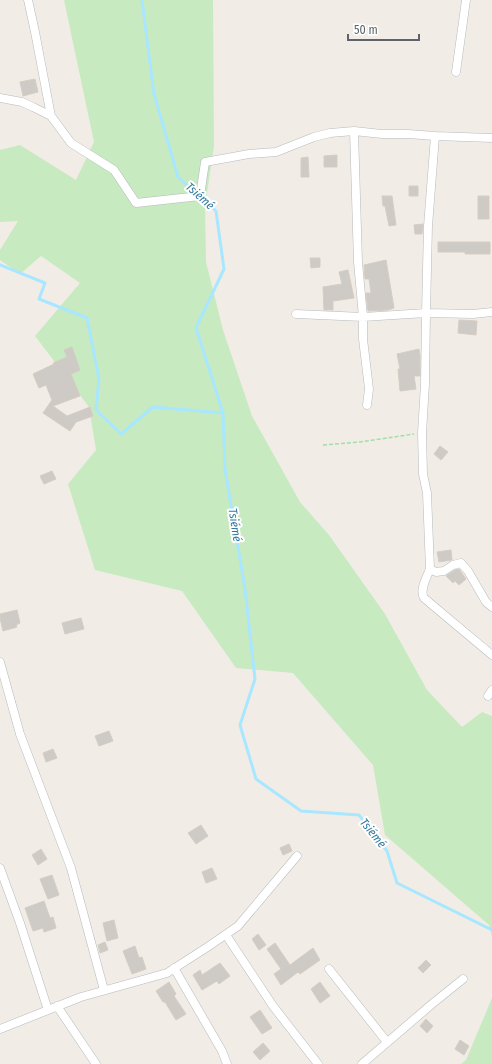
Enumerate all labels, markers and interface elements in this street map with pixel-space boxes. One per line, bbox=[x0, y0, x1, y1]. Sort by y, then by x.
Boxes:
scale bar bbox=[348, 16, 419, 42]
text: 50 m bbox=[354, 23, 378, 37]
water label: Tsiémé bbox=[183, 180, 217, 213]
water label: Tsiémé bbox=[225, 507, 245, 543]
water label: Tsiémé bbox=[357, 816, 389, 851]

